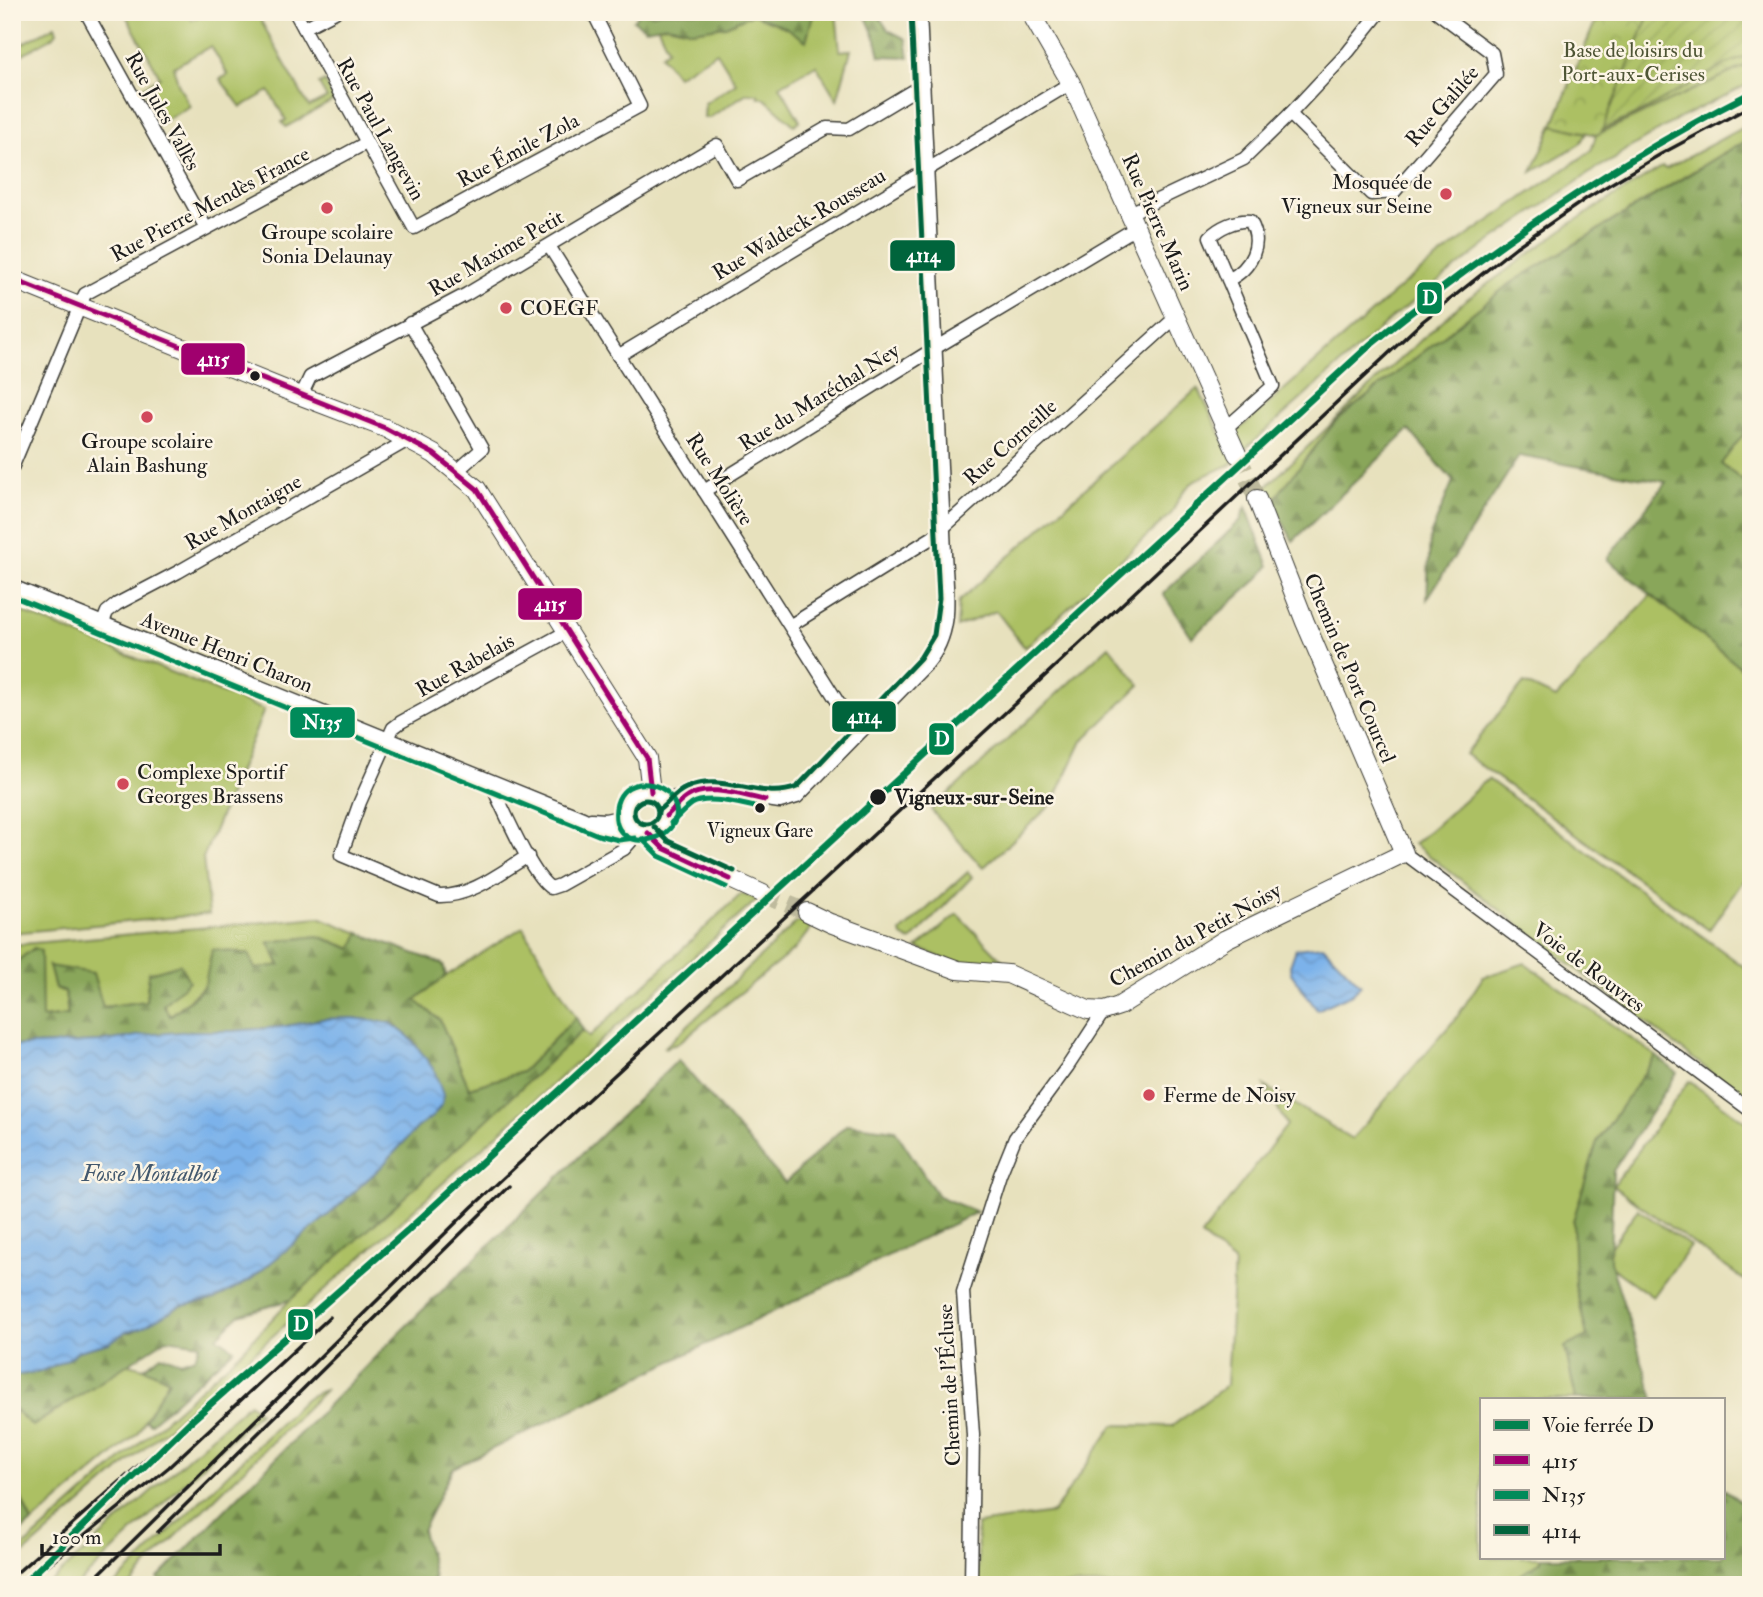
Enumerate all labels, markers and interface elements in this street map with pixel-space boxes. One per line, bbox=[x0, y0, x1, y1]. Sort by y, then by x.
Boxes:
park label: Base de loisirs du Port-aux-Cerises bbox=[1561, 37, 1705, 88]
street label: Rue Jules Vallès bbox=[119, 47, 206, 175]
street label: Rue Paul Langevin bbox=[330, 53, 431, 206]
street label: Rue Galilée bbox=[1400, 60, 1485, 153]
street label: Rue Émile Zola bbox=[453, 107, 584, 194]
street label: Rue Pierre Mendès France bbox=[106, 140, 315, 268]
street label: Rue Pierre Marin bbox=[1115, 149, 1200, 295]
street label: Rue Waldeck-Rousseau bbox=[708, 162, 891, 287]
place label: Mosquée de Vigneux sur Seine bbox=[1281, 169, 1432, 220]
marker: Mosquée de Vigneux sur Seine bbox=[1438, 186, 1454, 202]
marker: Groupe scolaire Sonia Delaunay bbox=[319, 200, 335, 216]
street label: Rue Maxime Petit bbox=[424, 204, 569, 303]
place label: Groupe scolaire Sonia Delaunay bbox=[261, 219, 393, 270]
line badge: 4114 bbox=[889, 239, 956, 272]
text: 4114 bbox=[905, 244, 942, 268]
line badge: D bbox=[1416, 281, 1443, 315]
text: D bbox=[1422, 287, 1438, 311]
place label: COEGF bbox=[520, 295, 598, 322]
marker: COEGF bbox=[498, 300, 514, 316]
street label: Rue du Maréchal Ney bbox=[734, 337, 905, 458]
line badge: 4115 bbox=[180, 342, 246, 376]
text: 4115 bbox=[196, 348, 230, 372]
unlabelled marker bbox=[248, 369, 262, 383]
street label: Rue Corneille bbox=[958, 393, 1063, 492]
marker: Groupe scolaire Alain Bashung bbox=[139, 409, 155, 425]
place label: Groupe scolaire Alain Bashung bbox=[81, 428, 213, 479]
street label: Rue Molière bbox=[680, 428, 760, 531]
street label: Rue Montaigne bbox=[180, 468, 307, 557]
street label: Chemin de Port Courcel bbox=[1297, 569, 1402, 768]
line badge: 4115 bbox=[517, 587, 583, 621]
text: 4115 bbox=[533, 593, 567, 617]
street label: Avenue Henri Charon bbox=[136, 605, 317, 699]
street label: Rue Rabelais bbox=[411, 627, 519, 704]
line badge: 4114 bbox=[831, 700, 897, 733]
text: 4114 bbox=[846, 705, 883, 729]
line badge: N135 bbox=[289, 706, 356, 739]
text: N135 bbox=[301, 711, 342, 735]
line badge: D bbox=[928, 722, 955, 756]
text: D bbox=[934, 728, 950, 752]
place label: Complexe Sportif Georges Brassens bbox=[137, 759, 288, 810]
marker: Complexe Sportif Georges Brassens bbox=[115, 776, 131, 792]
place label: Vigneux-sur-Seine bbox=[893, 784, 1054, 811]
marker: Vigneux-sur-Seine bbox=[868, 787, 888, 807]
marker: Vigneux Gare bbox=[753, 801, 767, 815]
place label: Vigneux Gare bbox=[707, 819, 813, 843]
street label: Chemin du Petit Noisy bbox=[1105, 877, 1287, 994]
street label: Voie de Rouvres bbox=[1527, 916, 1650, 1018]
place label: Ferme de Noisy bbox=[1163, 1082, 1296, 1109]
marker: Ferme de Noisy bbox=[1141, 1087, 1157, 1103]
water label: Fosse Montalbot bbox=[81, 1159, 219, 1188]
street label: Chemin de l'Écluse bbox=[932, 1303, 967, 1467]
line badge: D bbox=[287, 1308, 314, 1341]
text: D bbox=[293, 1313, 309, 1337]
legend bbox=[1480, 1398, 1724, 1558]
text: Voie ferrée D bbox=[1542, 1412, 1654, 1439]
text: 4115 bbox=[1542, 1448, 1578, 1475]
text: N135 bbox=[1542, 1482, 1586, 1509]
scale bar bbox=[42, 1513, 220, 1557]
text: 4114 bbox=[1542, 1518, 1581, 1545]
text: 100 m bbox=[52, 1524, 102, 1551]

